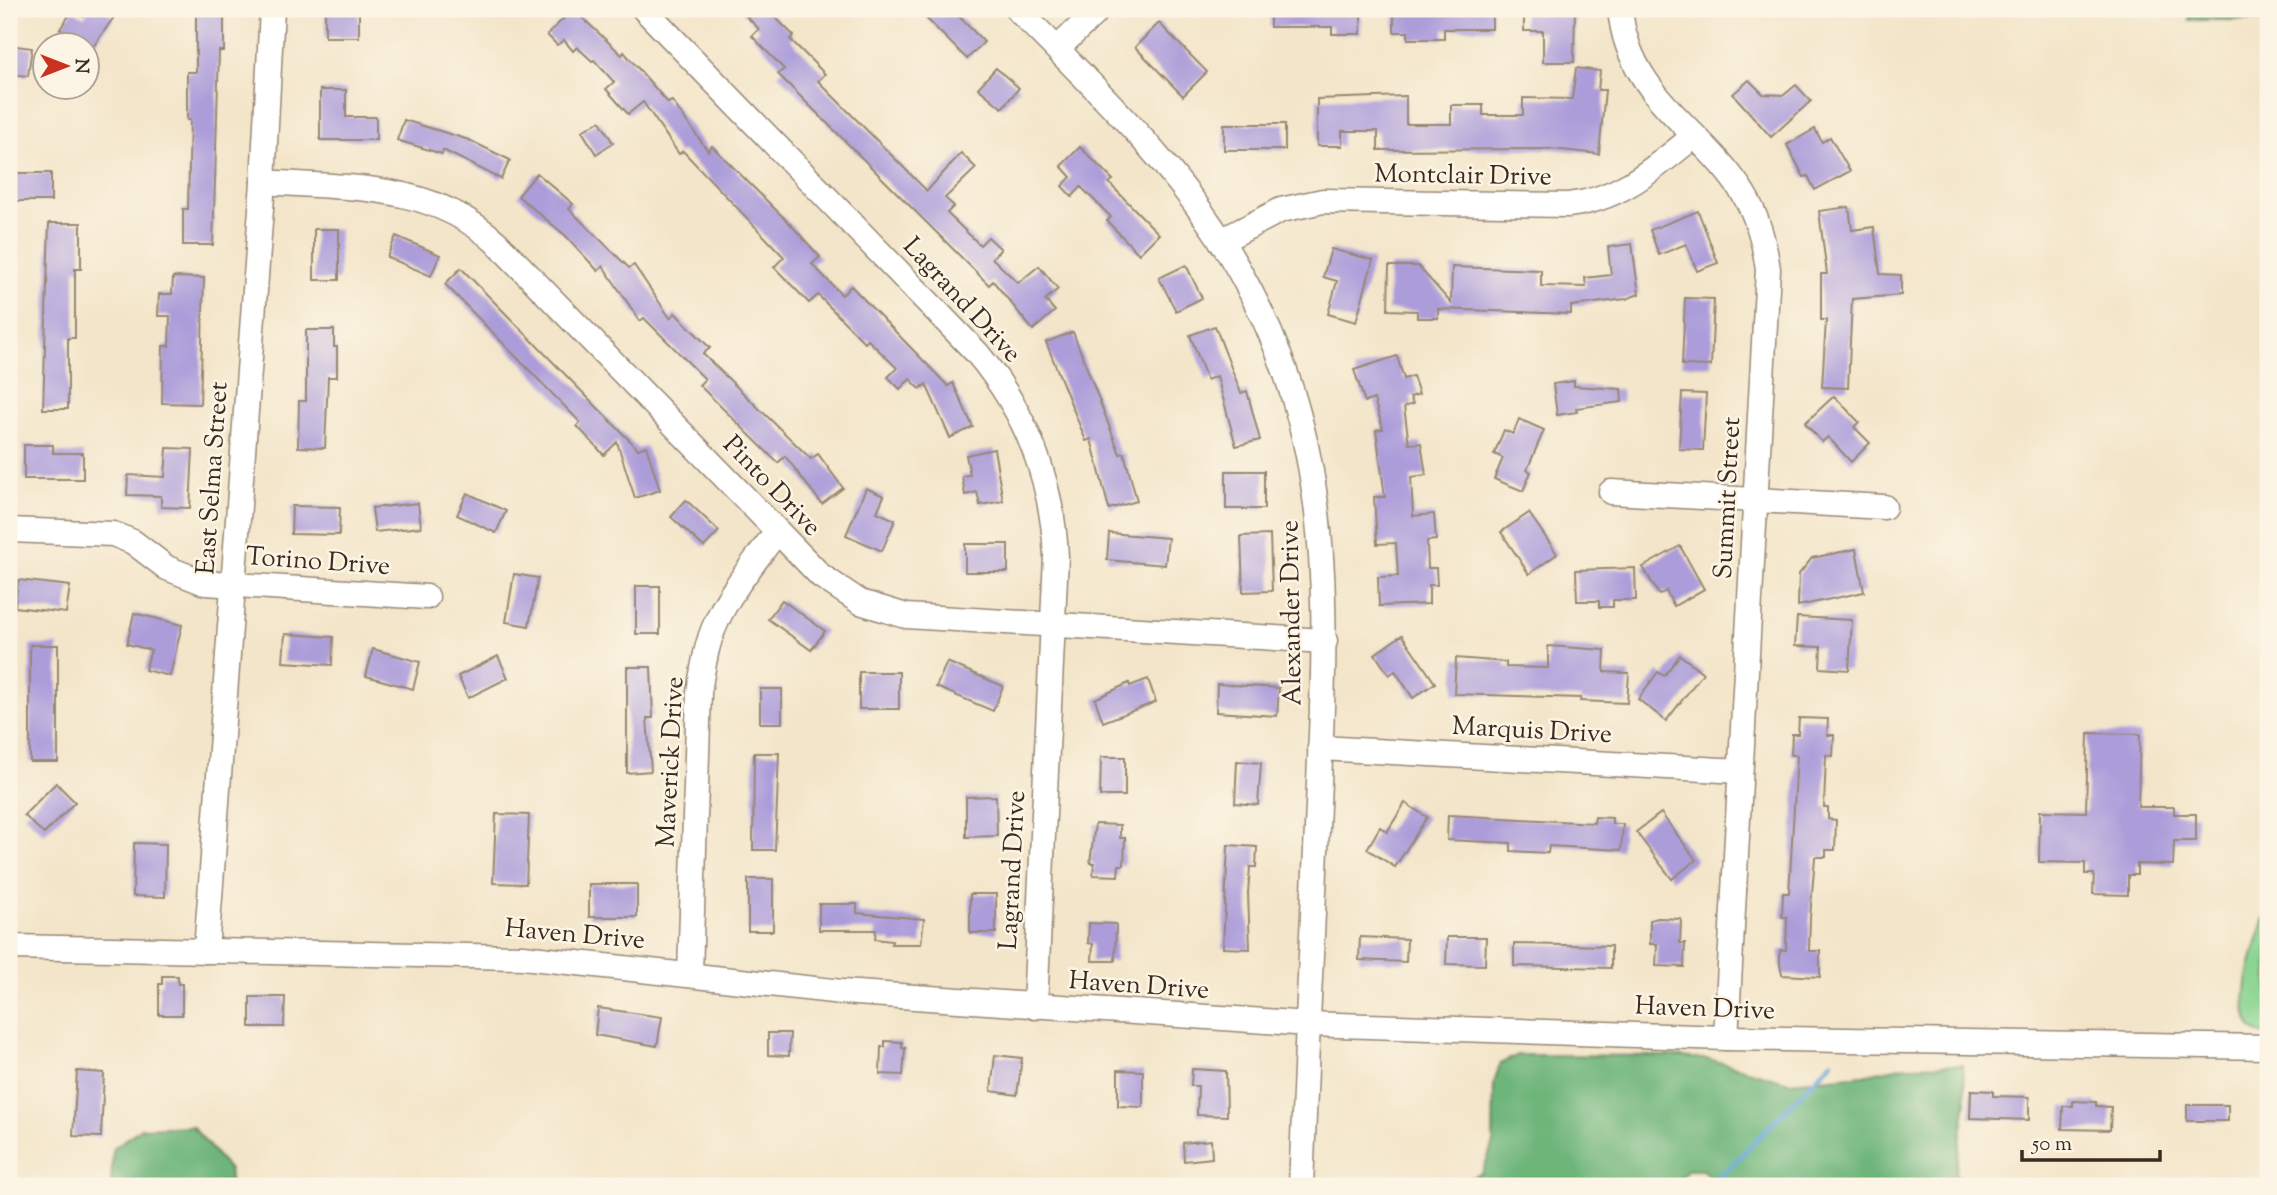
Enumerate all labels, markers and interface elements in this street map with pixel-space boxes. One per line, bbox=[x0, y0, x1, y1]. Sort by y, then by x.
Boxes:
north arrow bbox=[32, 32, 102, 102]
text: N bbox=[67, 58, 94, 74]
street label: Montclair Drive bbox=[1374, 156, 1552, 197]
street label: Lagrand Drive bbox=[893, 230, 1029, 372]
street label: East Selma Street bbox=[188, 380, 239, 576]
street label: Summit Street bbox=[1706, 416, 1751, 580]
street label: Pinto Drive bbox=[713, 428, 829, 546]
street label: Alexander Drive bbox=[1272, 520, 1313, 706]
street label: Torino Drive bbox=[244, 539, 391, 586]
street label: Maverick Drive bbox=[649, 676, 694, 849]
street label: Marquis Drive bbox=[1451, 709, 1613, 754]
street label: Lagrand Drive bbox=[991, 789, 1036, 951]
street label: Haven Drive bbox=[503, 911, 646, 960]
street label: Haven Drive bbox=[1067, 963, 1210, 1010]
street label: Haven Drive bbox=[1634, 989, 1776, 1030]
scale bar bbox=[2022, 1118, 2160, 1162]
text: 50 m bbox=[2031, 1130, 2072, 1160]

